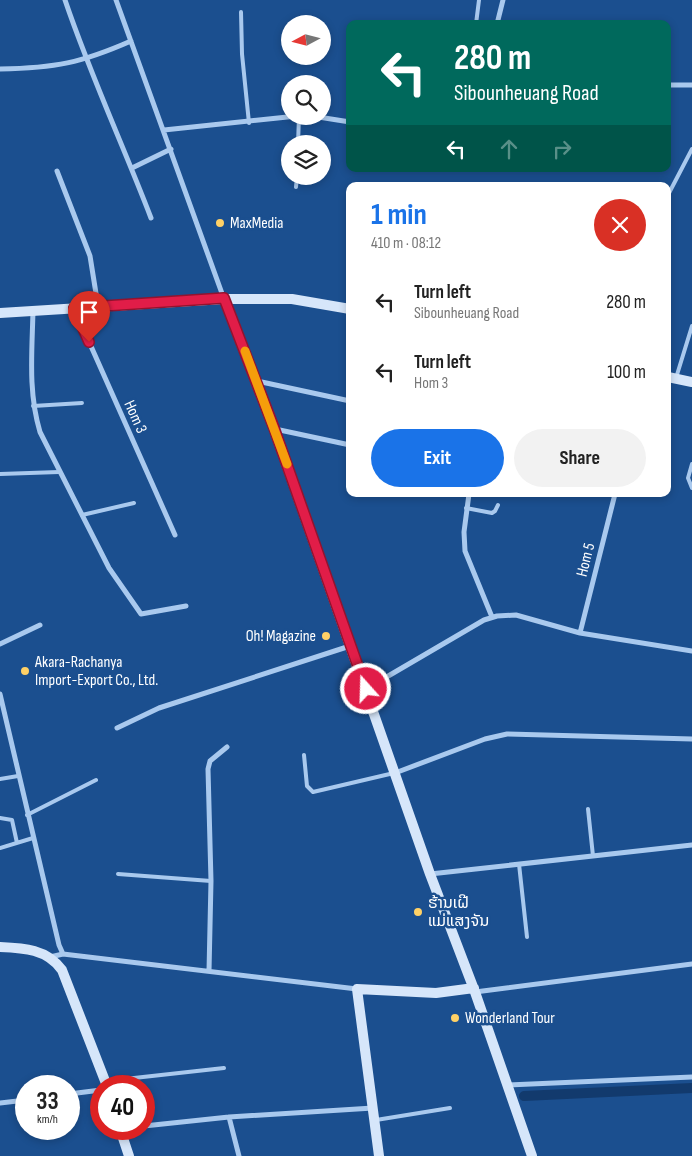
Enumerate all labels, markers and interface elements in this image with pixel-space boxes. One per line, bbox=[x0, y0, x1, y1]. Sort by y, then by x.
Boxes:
north arrow bbox=[281, 15, 331, 65]
map controls bbox=[281, 15, 331, 185]
text: 280 m bbox=[454, 37, 531, 80]
icon: left bbox=[371, 40, 436, 105]
button: search bbox=[281, 75, 331, 125]
text: Sibounheuang Road bbox=[454, 80, 599, 107]
button: layers bbox=[281, 135, 331, 185]
icon: left bbox=[442, 135, 470, 163]
icon: ahead bbox=[495, 135, 523, 163]
icon: right bbox=[548, 135, 576, 163]
text: 1 min bbox=[371, 197, 427, 233]
button: close bbox=[594, 199, 646, 251]
place label: MaxMedia bbox=[230, 214, 283, 233]
marker: MaxMedia bbox=[214, 217, 226, 229]
text: 410 m · 08:12 bbox=[371, 234, 441, 253]
text: Turn left bbox=[414, 281, 471, 304]
icon: left bbox=[371, 288, 399, 316]
pin bbox=[68, 291, 110, 342]
text: 280 m bbox=[606, 291, 646, 314]
icon: arrive bbox=[75, 298, 103, 326]
text: Sibounheuang Road bbox=[414, 304, 519, 323]
text: Turn left bbox=[414, 351, 471, 374]
icon: left bbox=[371, 358, 399, 386]
text: 100 m bbox=[607, 361, 646, 384]
text: Hom 3 bbox=[414, 374, 448, 393]
street label: Hom 3 bbox=[119, 397, 151, 437]
button: Exit bbox=[371, 429, 504, 487]
button: Share bbox=[514, 429, 646, 487]
street label: Hom 5 bbox=[573, 541, 599, 579]
place label: Oh! Magazine bbox=[246, 627, 316, 646]
marker: Oh! Magazine bbox=[320, 630, 332, 642]
place label: Akara-Rachanya Import-Export Co., Ltd. bbox=[34, 653, 158, 690]
position arrow bbox=[339, 662, 391, 714]
marker: Akara-Rachanya Import-Export Co., Ltd. bbox=[19, 665, 31, 677]
place label: ຮ້ານເຝີ ແມ່ແສງຈັນ bbox=[428, 894, 489, 931]
marker: ຮ້ານເຝີ ແມ່ແສງຈັນ bbox=[412, 906, 424, 918]
place label: Wonderland Tour bbox=[465, 1009, 555, 1028]
marker: Wonderland Tour bbox=[449, 1012, 461, 1024]
speed limit sign: 40 bbox=[90, 1075, 155, 1140]
text: 33 bbox=[36, 1086, 59, 1117]
text: km/h bbox=[37, 1112, 58, 1127]

